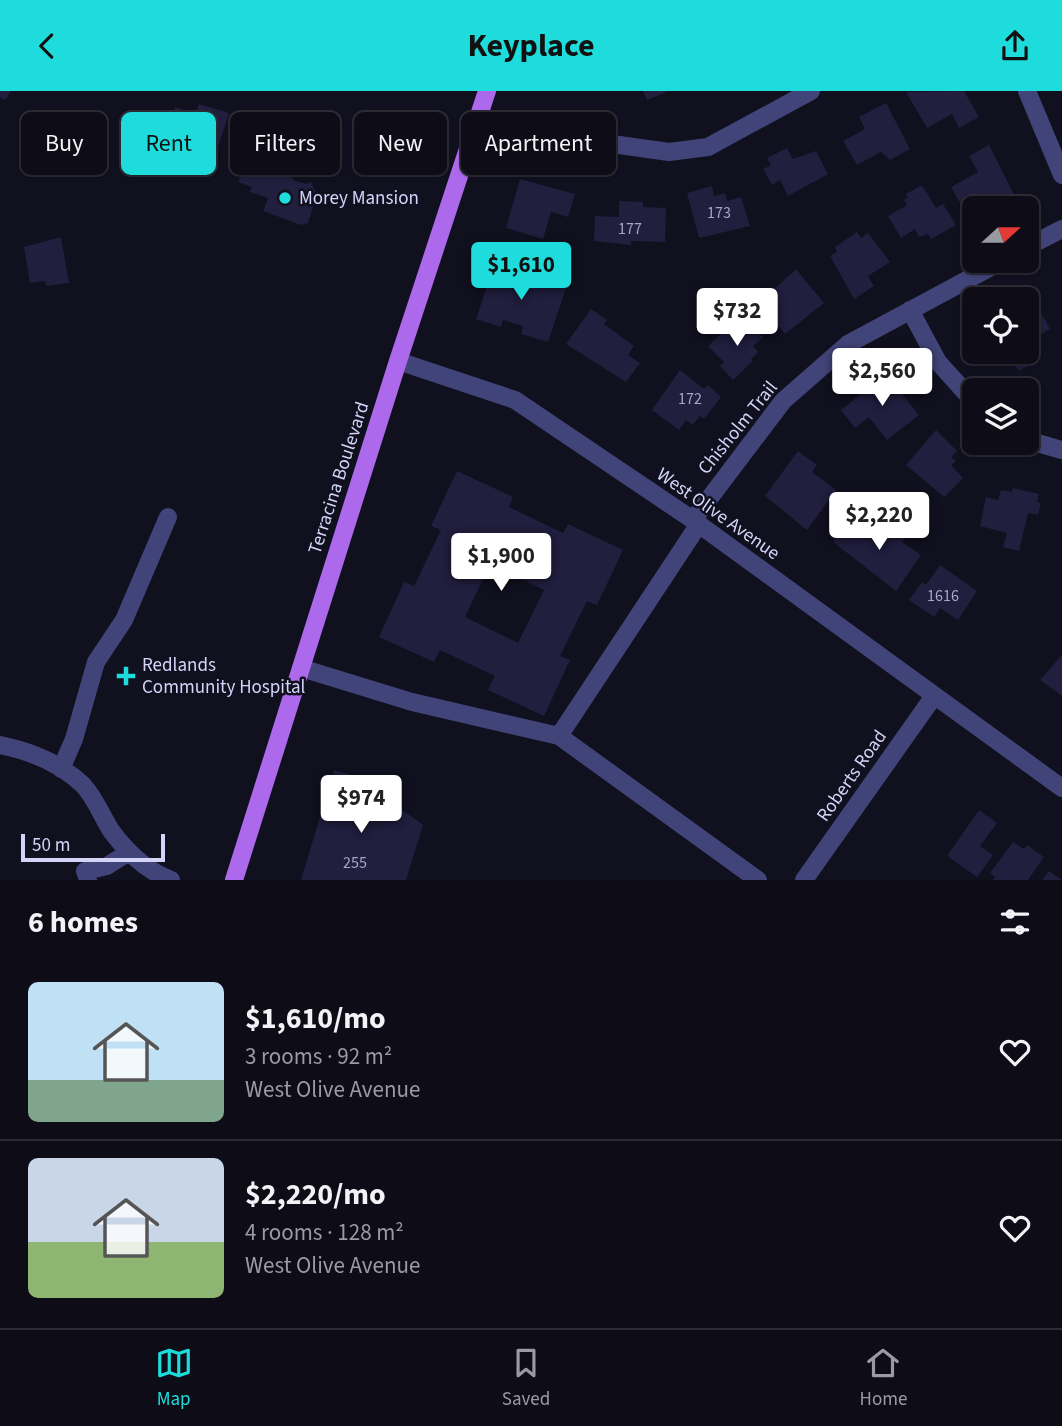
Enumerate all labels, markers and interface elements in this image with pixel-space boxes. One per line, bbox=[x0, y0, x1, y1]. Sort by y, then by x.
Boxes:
text: Keyplace bbox=[467, 23, 595, 69]
icon: back bbox=[28, 27, 66, 65]
icon: share bbox=[996, 27, 1034, 65]
chip: Buy bbox=[21, 112, 107, 175]
chip: Rent bbox=[121, 112, 216, 175]
chip: Filters bbox=[230, 112, 340, 175]
chip: New bbox=[354, 112, 447, 175]
chip: Apartment bbox=[461, 112, 616, 175]
place label: Morey Mansion bbox=[299, 185, 419, 212]
marker: Morey Mansion bbox=[277, 190, 293, 206]
north arrow bbox=[962, 196, 1040, 273]
map controls bbox=[962, 196, 1039, 455]
house number: 173 bbox=[707, 202, 731, 224]
house number: 177 bbox=[618, 218, 642, 240]
pin: $1,610 bbox=[464, 243, 578, 302]
text: $1,610 bbox=[487, 248, 555, 281]
button: locate bbox=[962, 287, 1039, 364]
pin: $732 bbox=[696, 289, 778, 348]
text: $732 bbox=[713, 294, 761, 327]
pin: $2,560 bbox=[825, 349, 939, 408]
text: $2,560 bbox=[848, 354, 916, 387]
street label: Chisholm Trail bbox=[692, 375, 784, 481]
button: layers bbox=[962, 378, 1039, 455]
house number: 172 bbox=[678, 388, 702, 410]
street label: Terracina Boulevard bbox=[302, 398, 376, 558]
street label: West Olive Avenue bbox=[651, 461, 785, 567]
pin: $2,220 bbox=[822, 493, 936, 552]
text: $2,220 bbox=[845, 498, 913, 531]
pin: $1,900 bbox=[444, 533, 558, 593]
text: $1,900 bbox=[467, 539, 535, 572]
house number: 1616 bbox=[927, 585, 959, 607]
place label: Redlands Community Hospital bbox=[142, 652, 306, 701]
marker: Redlands Community Hospital bbox=[116, 666, 136, 686]
street label: Roberts Road bbox=[810, 725, 894, 827]
pin: $974 bbox=[320, 775, 402, 835]
text: $974 bbox=[337, 781, 385, 814]
scale bar bbox=[21, 831, 164, 863]
text: 50 m bbox=[32, 832, 70, 859]
house number: 255 bbox=[343, 852, 367, 874]
text: 6 homes bbox=[28, 901, 138, 944]
icon: filters bbox=[996, 903, 1034, 941]
text: $1,610/mo bbox=[245, 997, 386, 1040]
icon: home bbox=[84, 1010, 168, 1094]
icon: heart bbox=[996, 1033, 1034, 1071]
text: 3 rooms · 92 m² bbox=[245, 1040, 392, 1073]
text: West Olive Avenue bbox=[245, 1073, 420, 1106]
text: $2,220/mo bbox=[245, 1173, 386, 1216]
icon: home bbox=[84, 1186, 168, 1270]
icon: heart bbox=[996, 1209, 1034, 1247]
text: 4 rooms · 128 m² bbox=[245, 1216, 404, 1249]
text: West Olive Avenue bbox=[245, 1249, 420, 1282]
tab: Map bbox=[155, 1344, 193, 1413]
tab: Saved bbox=[502, 1344, 550, 1413]
tab: Home bbox=[860, 1344, 907, 1413]

